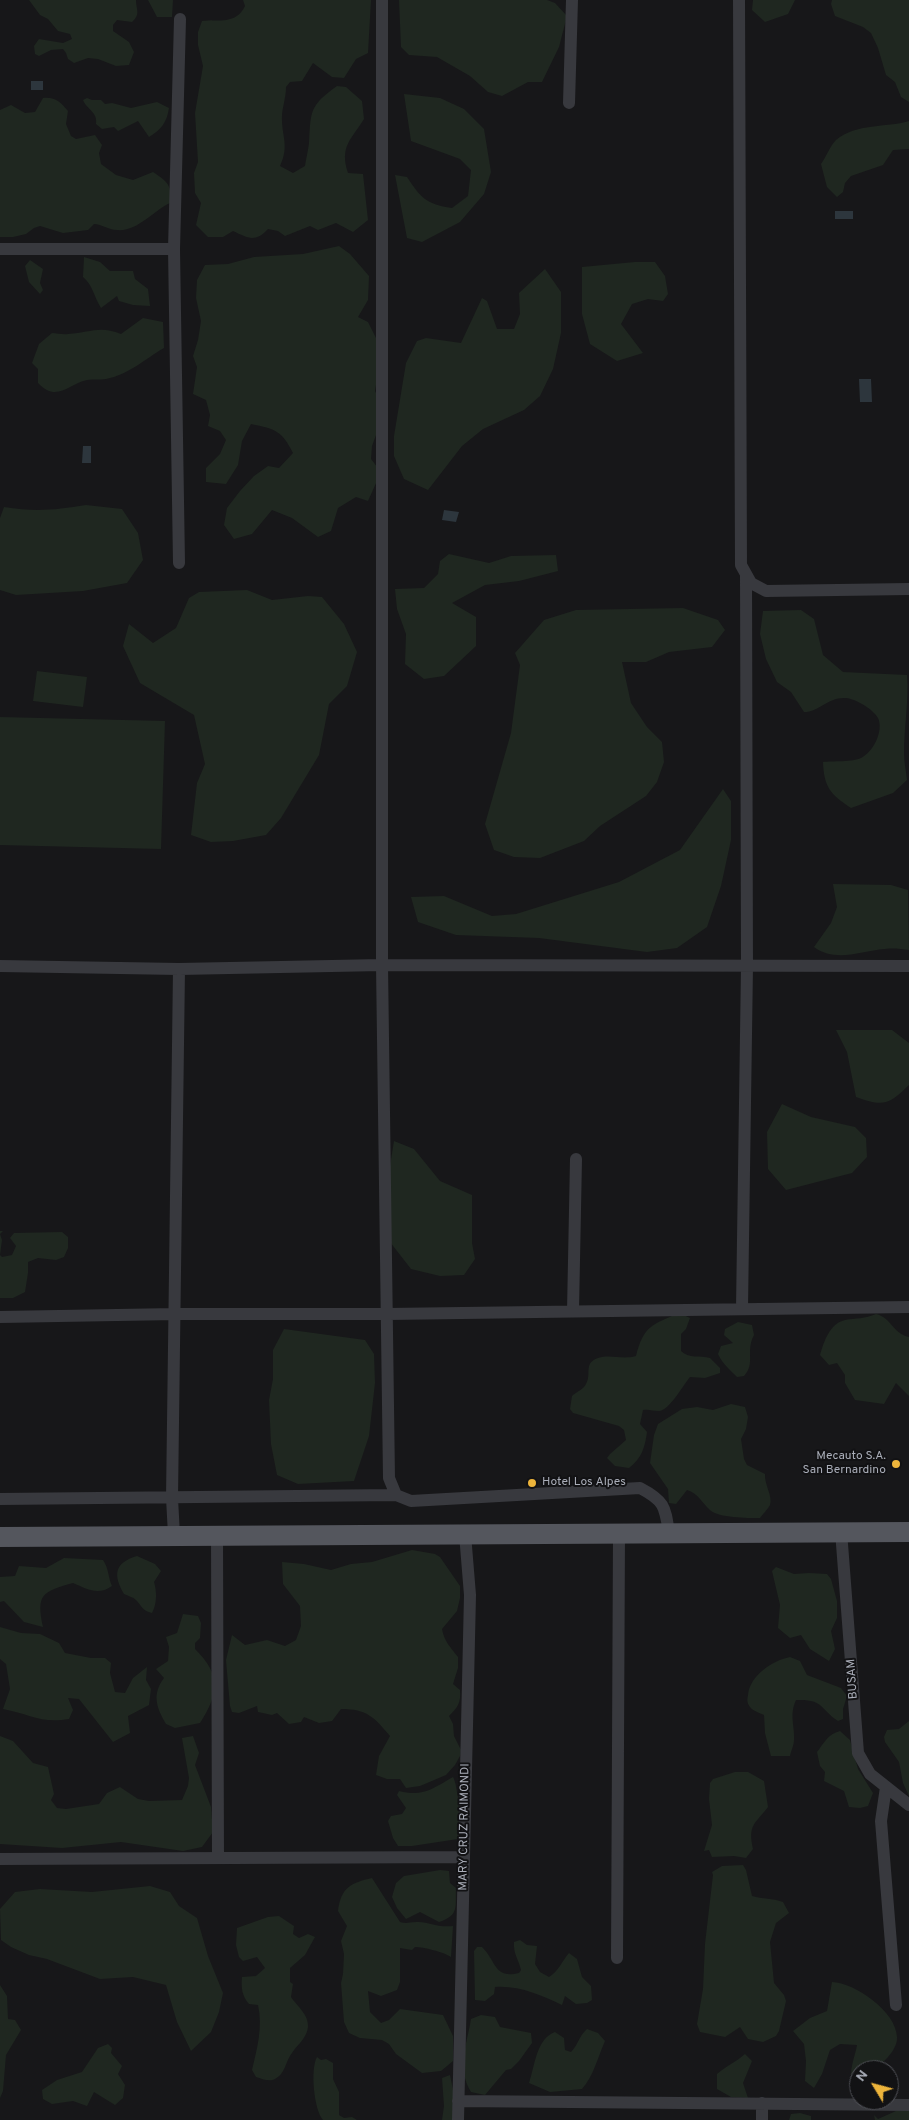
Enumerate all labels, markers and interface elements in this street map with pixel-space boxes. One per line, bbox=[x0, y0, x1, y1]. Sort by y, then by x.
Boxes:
place label: Mecauto S.A. San Bernardino bbox=[803, 1450, 886, 1478]
marker: Mecauto S.A. San Bernardino bbox=[890, 1458, 902, 1470]
place label: Hotel Los Alpes bbox=[542, 1476, 626, 1490]
marker: Hotel Los Alpes bbox=[526, 1477, 538, 1489]
street label: BUSAM bbox=[844, 1658, 862, 1700]
street label: MARY CRUZ RAIMONDI bbox=[457, 1763, 473, 1891]
north arrow bbox=[849, 2060, 899, 2110]
text: N bbox=[853, 2067, 872, 2085]

